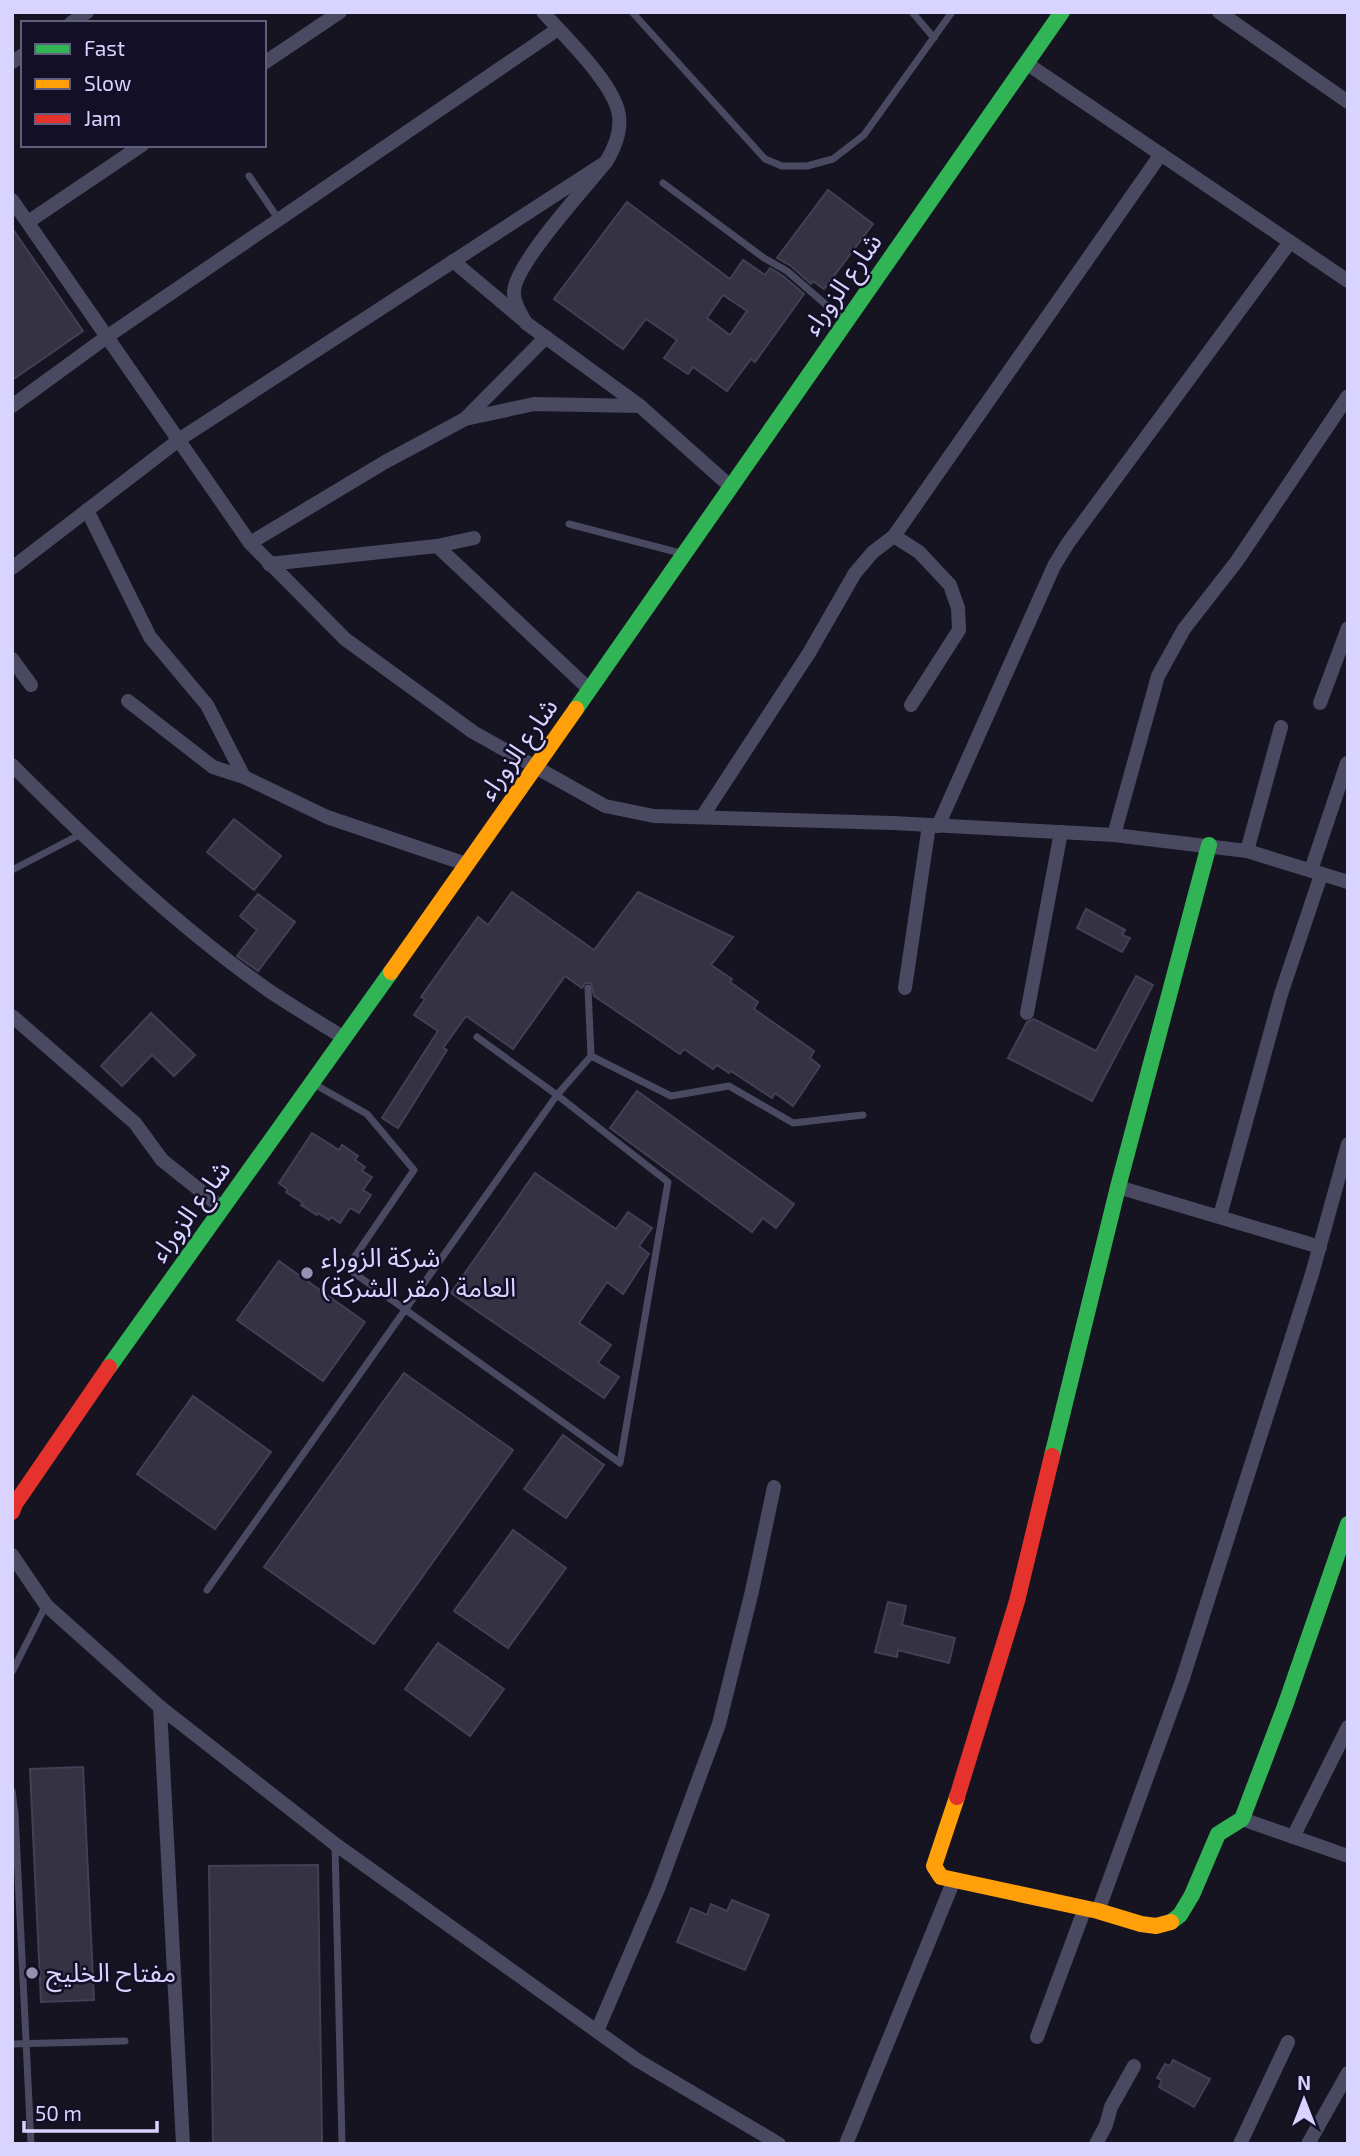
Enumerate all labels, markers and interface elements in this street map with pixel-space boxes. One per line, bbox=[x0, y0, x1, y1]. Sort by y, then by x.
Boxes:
legend bbox=[21, 21, 266, 147]
text: Fast bbox=[84, 35, 125, 60]
text: Slow bbox=[84, 70, 131, 95]
text: Jam bbox=[84, 105, 121, 130]
street label: شارع الزوراء bbox=[794, 226, 891, 343]
street label: شارع الزوراء bbox=[470, 691, 567, 808]
street label: شارع الزوراء bbox=[142, 1154, 240, 1270]
place label: شركة الزوراء العامة (مقر الشركة) bbox=[321, 1241, 516, 1303]
marker: شركة الزوراء العامة (مقر الشركة) bbox=[299, 1265, 315, 1281]
place label: مفتاح الخليج bbox=[46, 1956, 176, 1993]
marker: مفتاح الخليج bbox=[24, 1965, 40, 1981]
north arrow bbox=[1269, 2065, 1339, 2135]
text: N bbox=[1297, 2071, 1311, 2094]
scale bar bbox=[24, 2090, 158, 2134]
text: 50 m bbox=[35, 2100, 82, 2125]

